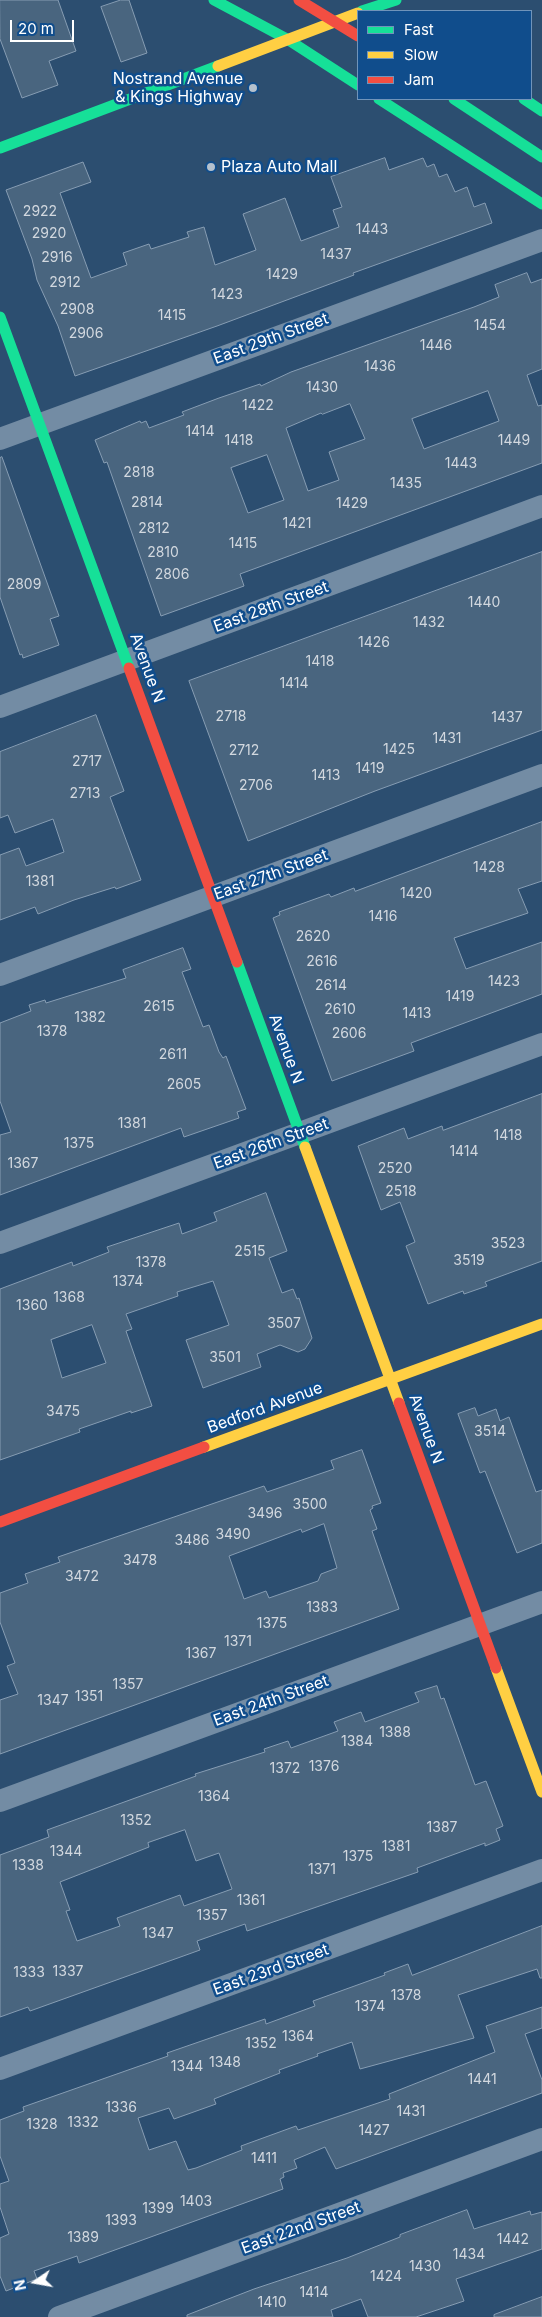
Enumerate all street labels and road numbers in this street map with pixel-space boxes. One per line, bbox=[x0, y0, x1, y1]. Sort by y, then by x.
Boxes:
street label: East 29th Street bbox=[211, 309, 331, 369]
street label: East 28th Street bbox=[211, 577, 331, 637]
street label: Avenue N bbox=[126, 631, 168, 705]
street label: East 27th Street bbox=[211, 845, 331, 905]
street label: Avenue N bbox=[265, 1012, 307, 1086]
street label: East 26th Street bbox=[211, 1114, 331, 1174]
street label: Bedford Avenue bbox=[205, 1378, 325, 1438]
street label: Avenue N bbox=[405, 1392, 447, 1466]
street label: East 24th Street bbox=[211, 1671, 331, 1731]
street label: East 23rd Street bbox=[211, 1940, 331, 2000]
street label: East 22nd Street bbox=[239, 2198, 363, 2258]

